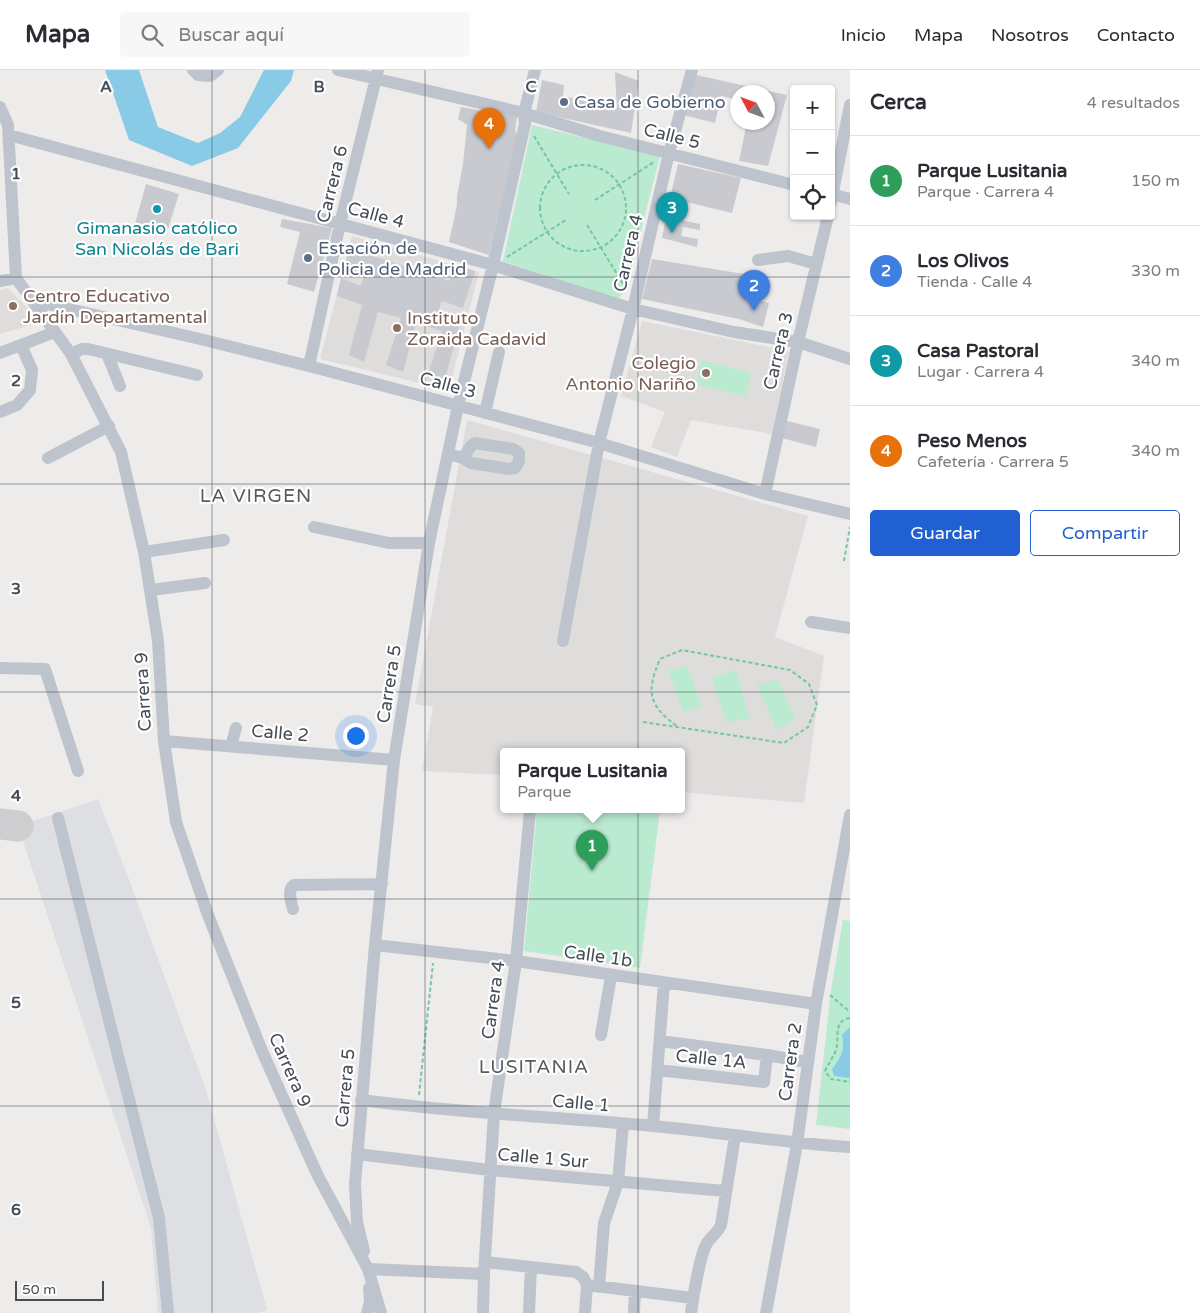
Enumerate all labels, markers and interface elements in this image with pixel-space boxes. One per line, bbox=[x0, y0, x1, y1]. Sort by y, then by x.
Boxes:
search box bbox=[120, 12, 470, 57]
text: Mapa bbox=[25, 20, 90, 49]
icon: search bbox=[138, 21, 166, 49]
text: Buscar aquí bbox=[178, 24, 284, 46]
text: Inicio bbox=[841, 24, 886, 46]
text: Mapa bbox=[914, 24, 963, 46]
text: Nosotros bbox=[991, 24, 1069, 46]
text: Contacto bbox=[1097, 24, 1175, 46]
text: A bbox=[100, 77, 112, 97]
text: B bbox=[313, 77, 325, 97]
text: C bbox=[525, 77, 537, 97]
north arrow bbox=[730, 85, 775, 130]
map controls bbox=[790, 85, 835, 220]
button: + bbox=[790, 85, 835, 130]
text: Cerca bbox=[870, 90, 927, 115]
place label: Casa de Gobierno bbox=[574, 91, 726, 113]
text: 4 resultados bbox=[1087, 93, 1180, 113]
marker: Casa de Gobierno bbox=[558, 96, 570, 108]
pin: 4 bbox=[473, 108, 505, 149]
street label: Calle 5 bbox=[641, 118, 703, 154]
button: − bbox=[790, 130, 835, 175]
street label: Carrera 6 bbox=[312, 143, 352, 225]
text: Parque Lusitania bbox=[917, 160, 1067, 182]
text: 1 bbox=[11, 164, 21, 184]
text: 1 bbox=[881, 171, 891, 191]
text: 150 m bbox=[1131, 171, 1180, 191]
button: locate bbox=[790, 175, 835, 220]
text: Parque · Carrera 4 bbox=[917, 182, 1054, 202]
pin: 3 bbox=[656, 192, 688, 233]
street label: Calle 4 bbox=[345, 197, 407, 233]
marker: Gimanasio católico San Nicolás de Bari bbox=[151, 203, 163, 215]
street label: Carrera 4 bbox=[608, 212, 648, 294]
place label: Gimanasio católico San Nicolás de Bari bbox=[75, 217, 239, 260]
place label: Estación de Policia de Madrid bbox=[318, 237, 466, 280]
text: Los Olivos bbox=[917, 250, 1009, 272]
marker: Estación de Policia de Madrid bbox=[302, 252, 314, 264]
text: 2 bbox=[881, 261, 891, 281]
text: 330 m bbox=[1131, 261, 1180, 281]
pin: 2 bbox=[738, 270, 770, 311]
text: Tienda · Calle 4 bbox=[917, 272, 1032, 292]
place label: Centro Educativo Jardín Departamental bbox=[23, 285, 207, 328]
marker: Centro Educativo Jardín Departamental bbox=[7, 300, 19, 312]
place label: Instituto Zoraida Cadavid bbox=[407, 307, 546, 350]
street label: Carrera 3 bbox=[758, 310, 798, 392]
marker: Instituto Zoraida Cadavid bbox=[391, 322, 403, 334]
text: Casa Pastoral bbox=[917, 340, 1039, 362]
text: 3 bbox=[881, 351, 891, 371]
text: 340 m bbox=[1131, 351, 1180, 371]
place label: Colegio Antonio Nariño bbox=[565, 352, 696, 395]
text: Lugar · Carrera 4 bbox=[917, 362, 1044, 382]
street label: Calle 3 bbox=[417, 367, 479, 403]
marker: Colegio Antonio Nariño bbox=[700, 367, 712, 379]
text: 2 bbox=[11, 371, 21, 391]
text: Peso Menos bbox=[917, 430, 1027, 452]
text: 4 bbox=[881, 441, 891, 461]
text: 340 m bbox=[1131, 441, 1180, 461]
text: Cafetería · Carrera 5 bbox=[917, 452, 1069, 472]
district label: LA VIRGEN bbox=[200, 485, 312, 507]
button: Guardar bbox=[870, 510, 1020, 556]
button: Compartir bbox=[1030, 510, 1180, 556]
text: 3 bbox=[11, 579, 21, 599]
street label: Carrera 5 bbox=[372, 643, 406, 725]
street label: Carrera 9 bbox=[130, 652, 156, 732]
street label: Calle 2 bbox=[250, 720, 310, 746]
your location bbox=[343, 723, 369, 749]
popup bbox=[500, 748, 685, 813]
text: Parque Lusitania bbox=[517, 760, 668, 782]
text: Parque bbox=[517, 782, 571, 802]
text: 4 bbox=[11, 786, 21, 806]
pin: 1 bbox=[576, 830, 608, 871]
street label: Calle 1b bbox=[562, 940, 634, 972]
street label: Carrera 4 bbox=[477, 959, 509, 1041]
text: 5 bbox=[11, 993, 21, 1013]
street label: Carrera 2 bbox=[774, 1021, 806, 1103]
street label: Carrera 9 bbox=[264, 1029, 316, 1111]
street label: Calle 1A bbox=[674, 1044, 748, 1074]
street label: Carrera 5 bbox=[331, 1048, 359, 1128]
district label: LUSITANIA bbox=[479, 1056, 589, 1078]
street label: Calle 1 bbox=[551, 1090, 611, 1116]
street label: Calle 1 Sur bbox=[497, 1143, 589, 1173]
text: 6 bbox=[11, 1200, 21, 1220]
scale bar bbox=[15, 1278, 104, 1301]
text: 50 m bbox=[22, 1281, 56, 1298]

